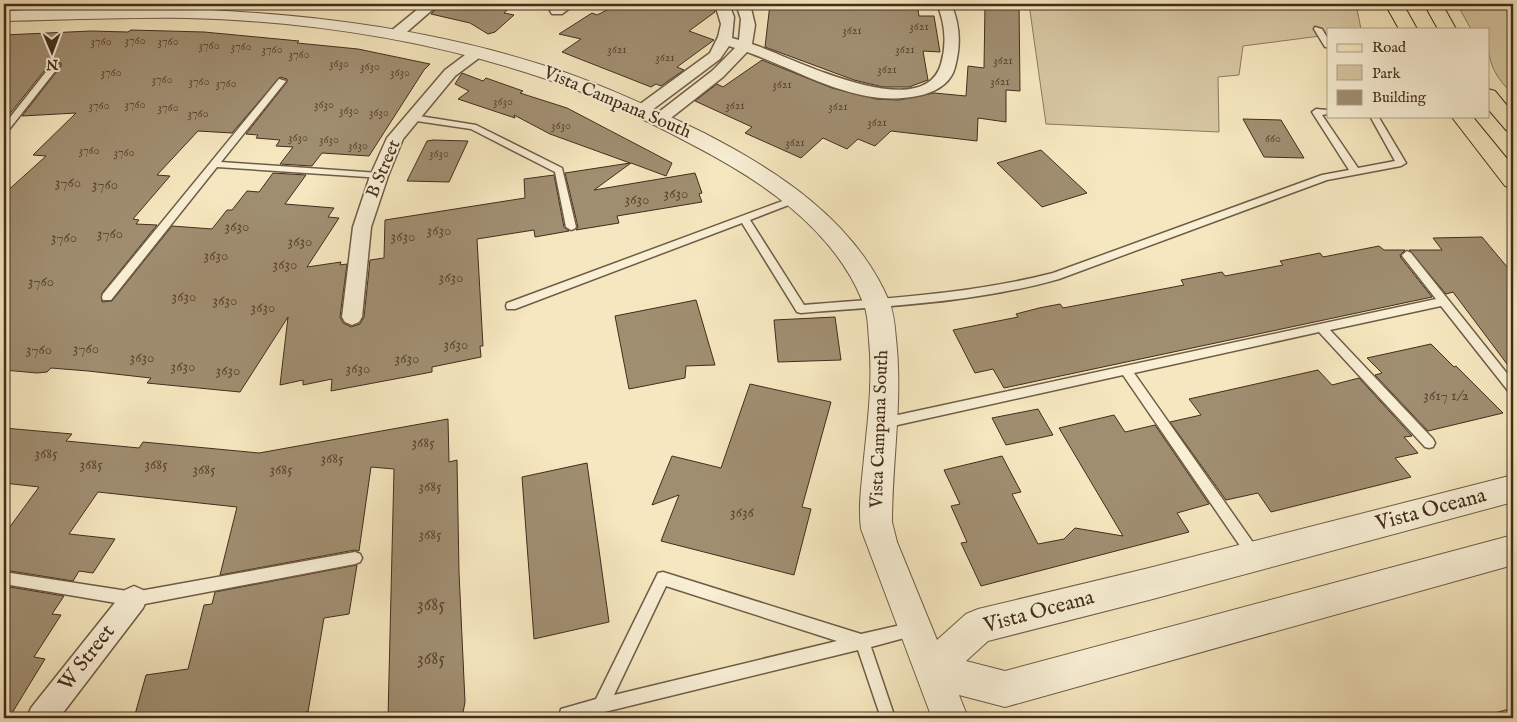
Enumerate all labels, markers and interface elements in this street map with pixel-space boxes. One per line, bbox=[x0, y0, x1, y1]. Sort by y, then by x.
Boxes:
house number: 3621 bbox=[909, 19, 929, 34]
house number: 3621 bbox=[842, 23, 862, 38]
north arrow bbox=[28, 28, 78, 78]
legend bbox=[1327, 28, 1490, 118]
house number: 3760 bbox=[124, 33, 146, 48]
house number: 3760 bbox=[90, 34, 112, 49]
house number: 3760 bbox=[157, 34, 179, 49]
house number: 3760 bbox=[198, 38, 220, 53]
text: Road bbox=[1372, 38, 1407, 57]
house number: 3760 bbox=[230, 39, 252, 54]
house number: 3760 bbox=[261, 42, 283, 57]
house number: 3621 bbox=[607, 42, 627, 57]
house number: 3621 bbox=[895, 42, 915, 57]
house number: 3760 bbox=[288, 47, 310, 62]
house number: 3621 bbox=[655, 50, 675, 65]
house number: 3621 bbox=[993, 53, 1013, 68]
text: N bbox=[46, 55, 59, 73]
house number: 3630 bbox=[329, 56, 349, 71]
house number: 3630 bbox=[360, 59, 380, 74]
street label: Vista Campana South bbox=[539, 61, 695, 145]
house number: 3621 bbox=[877, 62, 897, 77]
text: Park bbox=[1372, 64, 1402, 83]
house number: 3760 bbox=[100, 65, 122, 80]
house number: 3630 bbox=[390, 65, 410, 80]
house number: 3760 bbox=[151, 72, 173, 87]
house number: 3760 bbox=[188, 74, 210, 89]
house number: 3621 bbox=[990, 74, 1010, 89]
house number: 3760 bbox=[215, 76, 237, 91]
house number: 3621 bbox=[772, 77, 792, 92]
text: Building bbox=[1372, 88, 1427, 107]
house number: 3630 bbox=[493, 94, 513, 109]
house number: 3760 bbox=[124, 97, 146, 112]
house number: 3630 bbox=[314, 97, 334, 112]
house number: 3760 bbox=[88, 98, 110, 113]
house number: 3621 bbox=[725, 98, 745, 113]
house number: 3621 bbox=[828, 99, 848, 114]
house number: 3760 bbox=[157, 100, 179, 115]
house number: 3630 bbox=[339, 103, 359, 118]
house number: 3630 bbox=[369, 105, 389, 120]
house number: 3760 bbox=[187, 106, 209, 121]
house number: 3621 bbox=[867, 115, 887, 130]
house number: 3630 bbox=[551, 118, 571, 133]
house number: 3630 bbox=[288, 130, 308, 145]
house number: 660 bbox=[1265, 131, 1281, 146]
house number: 3630 bbox=[319, 132, 339, 147]
house number: 3621 bbox=[785, 135, 805, 150]
street label: B Street bbox=[362, 137, 406, 201]
house number: 3630 bbox=[348, 138, 368, 153]
house number: 3760 bbox=[78, 143, 100, 158]
house number: 3760 bbox=[113, 145, 135, 160]
house number: 3630 bbox=[429, 146, 449, 161]
house number: 3760 bbox=[55, 173, 81, 192]
house number: 3760 bbox=[92, 175, 118, 194]
house number: 3630 bbox=[664, 184, 688, 203]
house number: 3630 bbox=[625, 190, 649, 209]
house number: 3630 bbox=[225, 217, 249, 236]
house number: 3630 bbox=[427, 221, 451, 240]
house number: 3760 bbox=[97, 224, 123, 243]
house number: 3630 bbox=[391, 227, 415, 246]
house number: 3760 bbox=[51, 228, 77, 247]
house number: 3630 bbox=[288, 232, 312, 251]
house number: 3630 bbox=[204, 246, 228, 265]
house number: 3630 bbox=[273, 255, 297, 274]
house number: 3630 bbox=[439, 268, 463, 287]
house number: 3760 bbox=[28, 272, 54, 291]
house number: 3630 bbox=[172, 287, 196, 306]
house number: 3630 bbox=[213, 291, 237, 310]
house number: 3630 bbox=[251, 298, 275, 317]
house number: 3630 bbox=[444, 335, 468, 354]
house number: 3760 bbox=[73, 339, 99, 358]
house number: 3760 bbox=[26, 340, 52, 359]
house number: 3630 bbox=[130, 348, 154, 367]
house number: 3630 bbox=[395, 349, 419, 368]
street label: Vista Campana South bbox=[866, 349, 894, 509]
house number: 3630 bbox=[171, 357, 195, 376]
house number: 3630 bbox=[346, 359, 370, 378]
house number: 3630 bbox=[216, 361, 240, 380]
house number: 3617 1/2 bbox=[1423, 386, 1469, 405]
house number: 3685 bbox=[411, 433, 435, 452]
house number: 3685 bbox=[34, 444, 58, 463]
house number: 3685 bbox=[320, 449, 344, 468]
house number: 3685 bbox=[79, 455, 103, 474]
house number: 3685 bbox=[144, 455, 168, 474]
house number: 3685 bbox=[192, 460, 216, 479]
house number: 3685 bbox=[269, 460, 293, 479]
house number: 3685 bbox=[418, 477, 442, 496]
street label: Vista Oceana bbox=[1372, 482, 1490, 538]
house number: 3636 bbox=[730, 503, 755, 522]
house number: 3685 bbox=[418, 525, 442, 544]
street label: Vista Oceana bbox=[980, 584, 1098, 640]
house number: 3685 bbox=[417, 594, 445, 617]
street label: W Street bbox=[53, 619, 121, 697]
house number: 3685 bbox=[417, 648, 445, 671]

